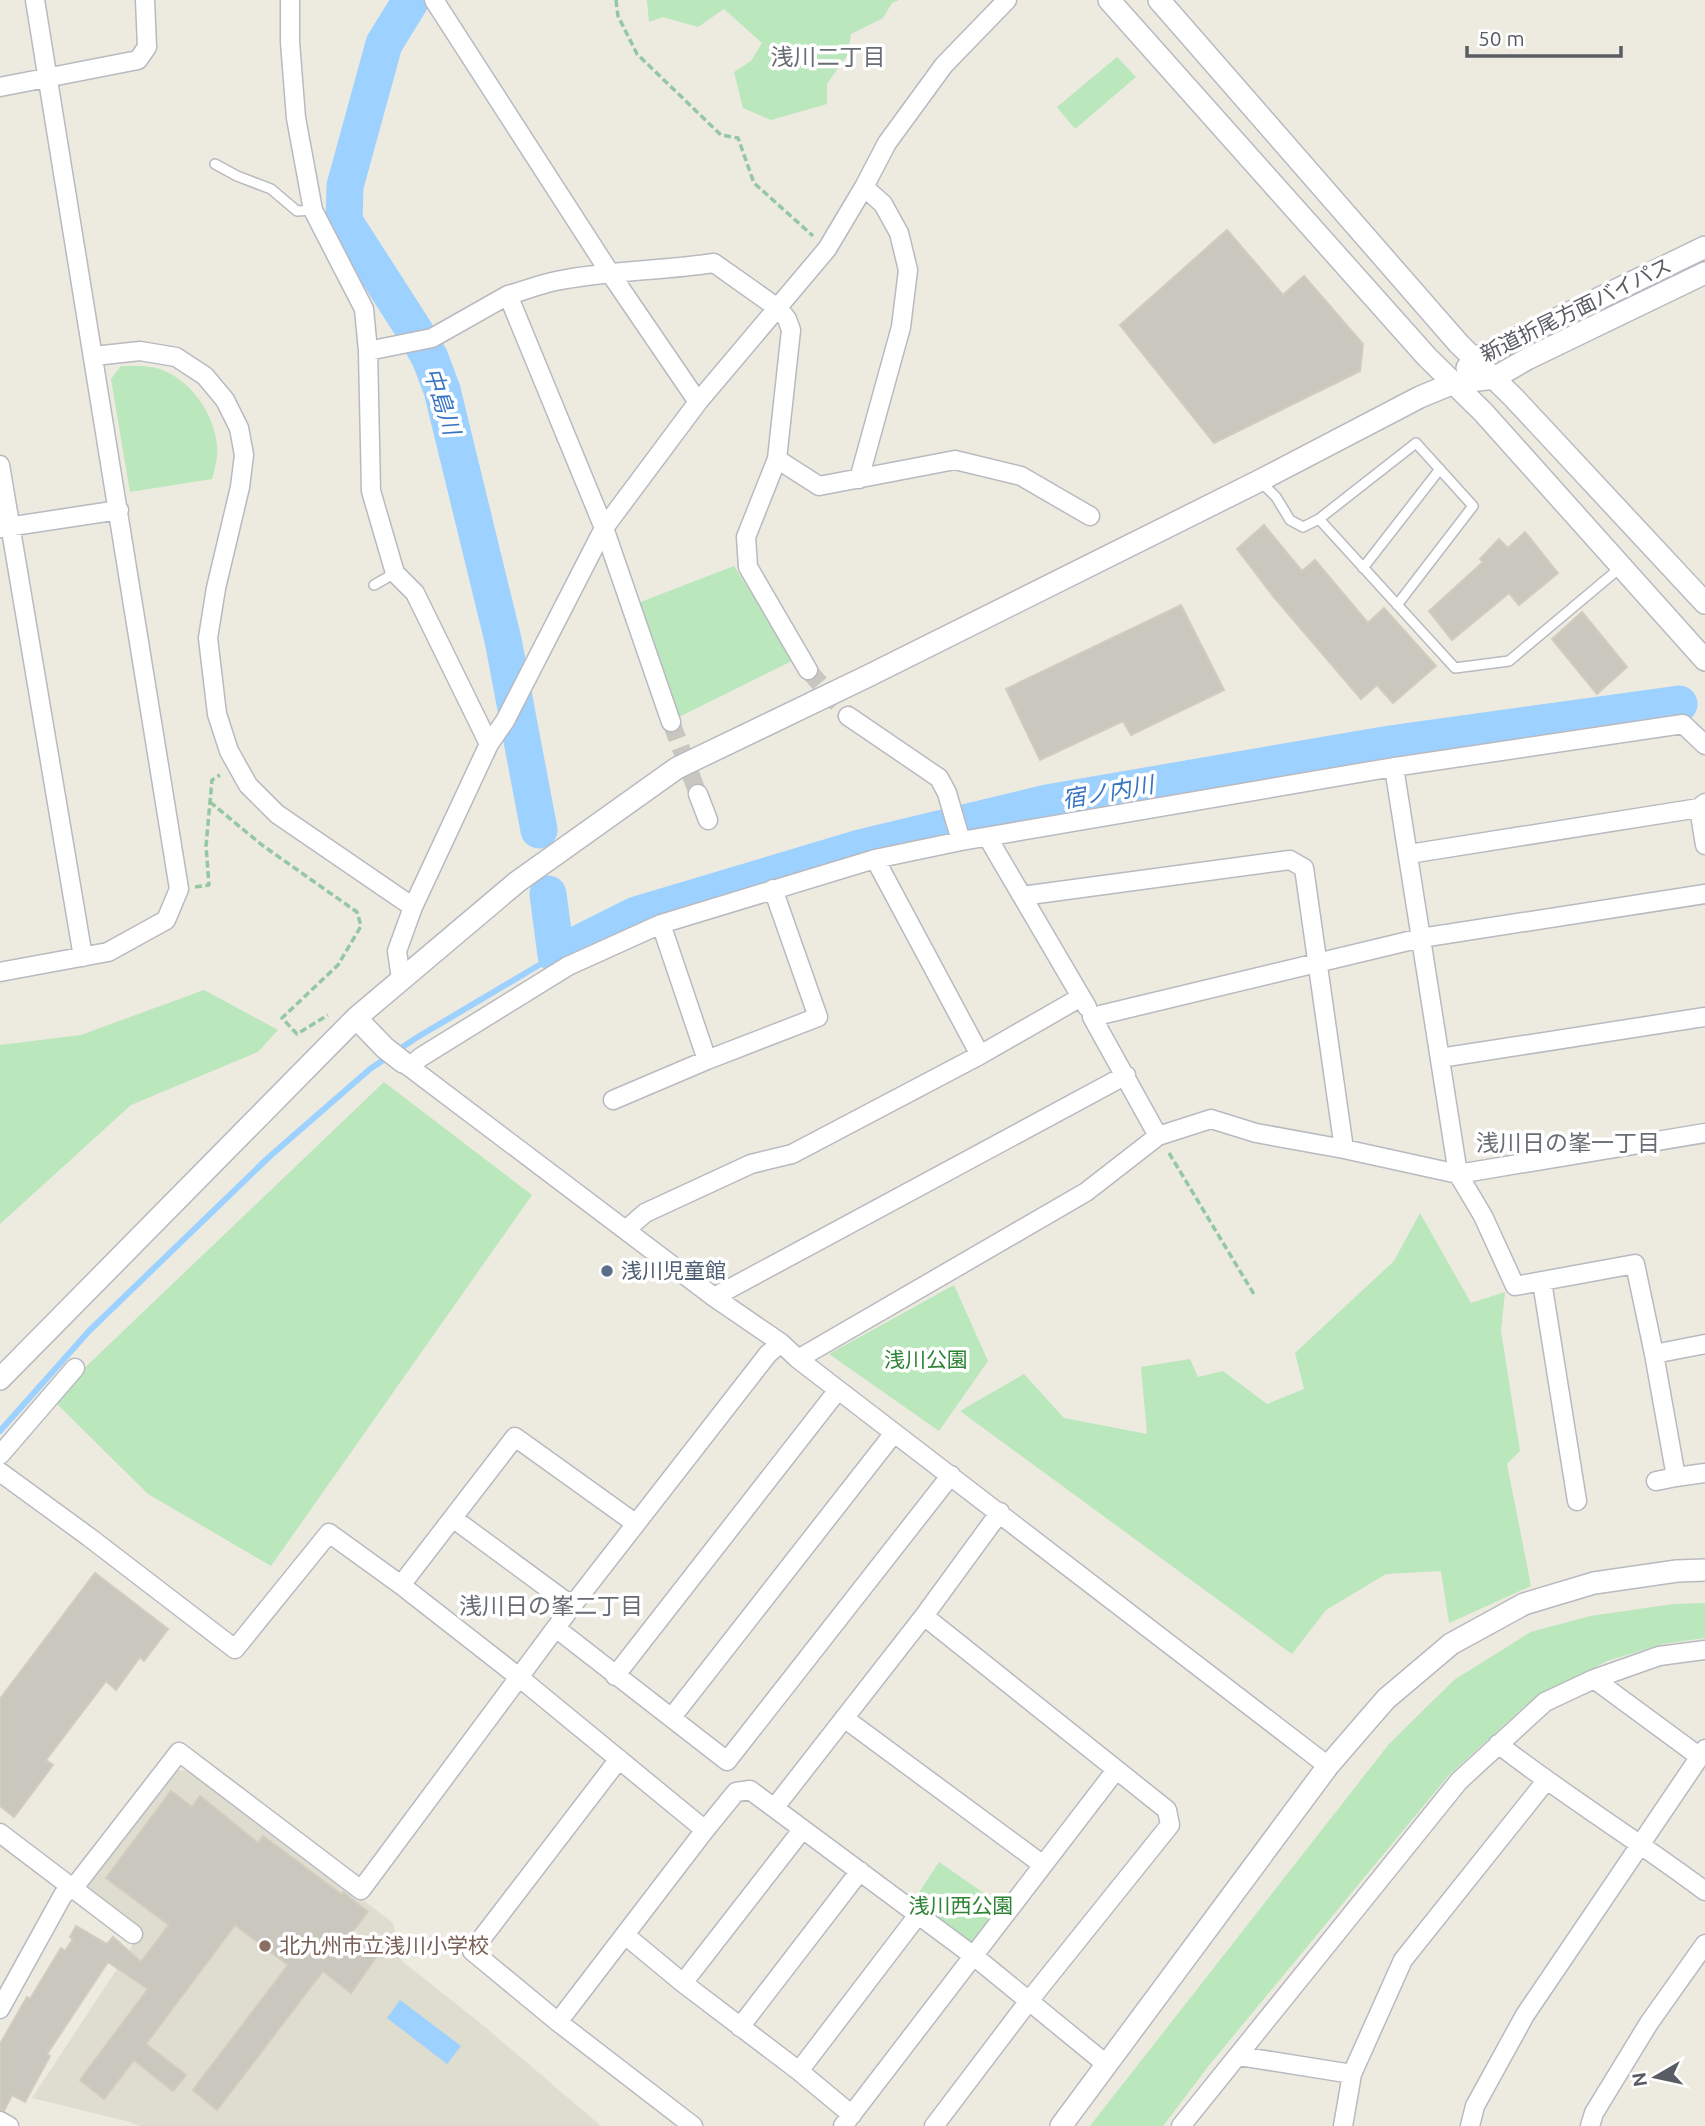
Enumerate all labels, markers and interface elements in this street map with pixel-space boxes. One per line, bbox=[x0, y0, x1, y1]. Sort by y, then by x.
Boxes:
scale bar bbox=[1467, 14, 1621, 58]
text: 50 m bbox=[1478, 26, 1525, 50]
district label: 浅川二丁目 bbox=[771, 44, 886, 69]
street label: 新道折尾方面バイパス bbox=[1476, 252, 1675, 366]
water label: 中島川 bbox=[420, 364, 466, 440]
water label: 宿ノ内川 bbox=[1060, 771, 1158, 812]
district label: 浅川日の峯一丁目 bbox=[1476, 1130, 1660, 1155]
place label: 浅川児童館 bbox=[621, 1258, 726, 1282]
marker: 浅川児童館 bbox=[599, 1263, 615, 1279]
park label: 浅川公園 bbox=[884, 1347, 968, 1371]
district label: 浅川日の峯二丁目 bbox=[459, 1593, 643, 1618]
park label: 浅川西公園 bbox=[909, 1893, 1014, 1917]
place label: 北九州市立浅川小学校 bbox=[279, 1933, 489, 1957]
marker: 北九州市立浅川小学校 bbox=[257, 1938, 273, 1954]
north arrow bbox=[1621, 2042, 1691, 2112]
text: N bbox=[1627, 2071, 1651, 2088]

